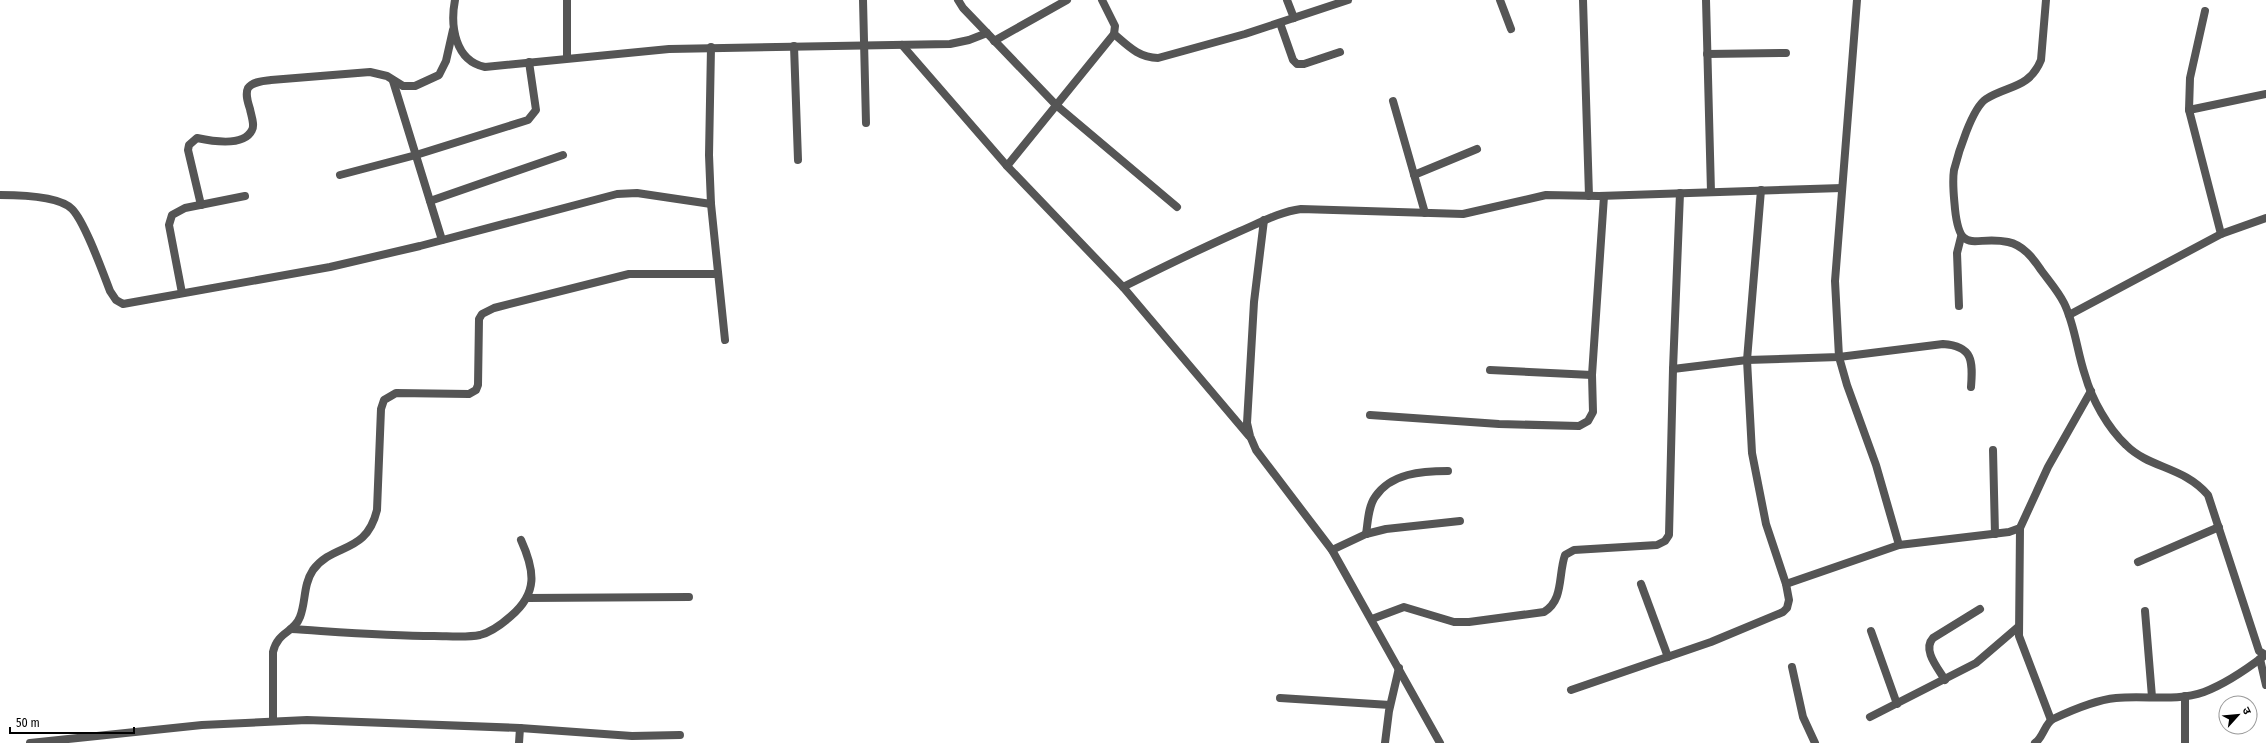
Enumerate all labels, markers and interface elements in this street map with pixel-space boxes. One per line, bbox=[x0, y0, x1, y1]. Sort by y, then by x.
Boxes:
north arrow bbox=[2218, 695, 2258, 735]
text: उ bbox=[2239, 705, 2254, 717]
scale bar bbox=[10, 709, 134, 735]
text: 50 m bbox=[16, 716, 40, 730]

